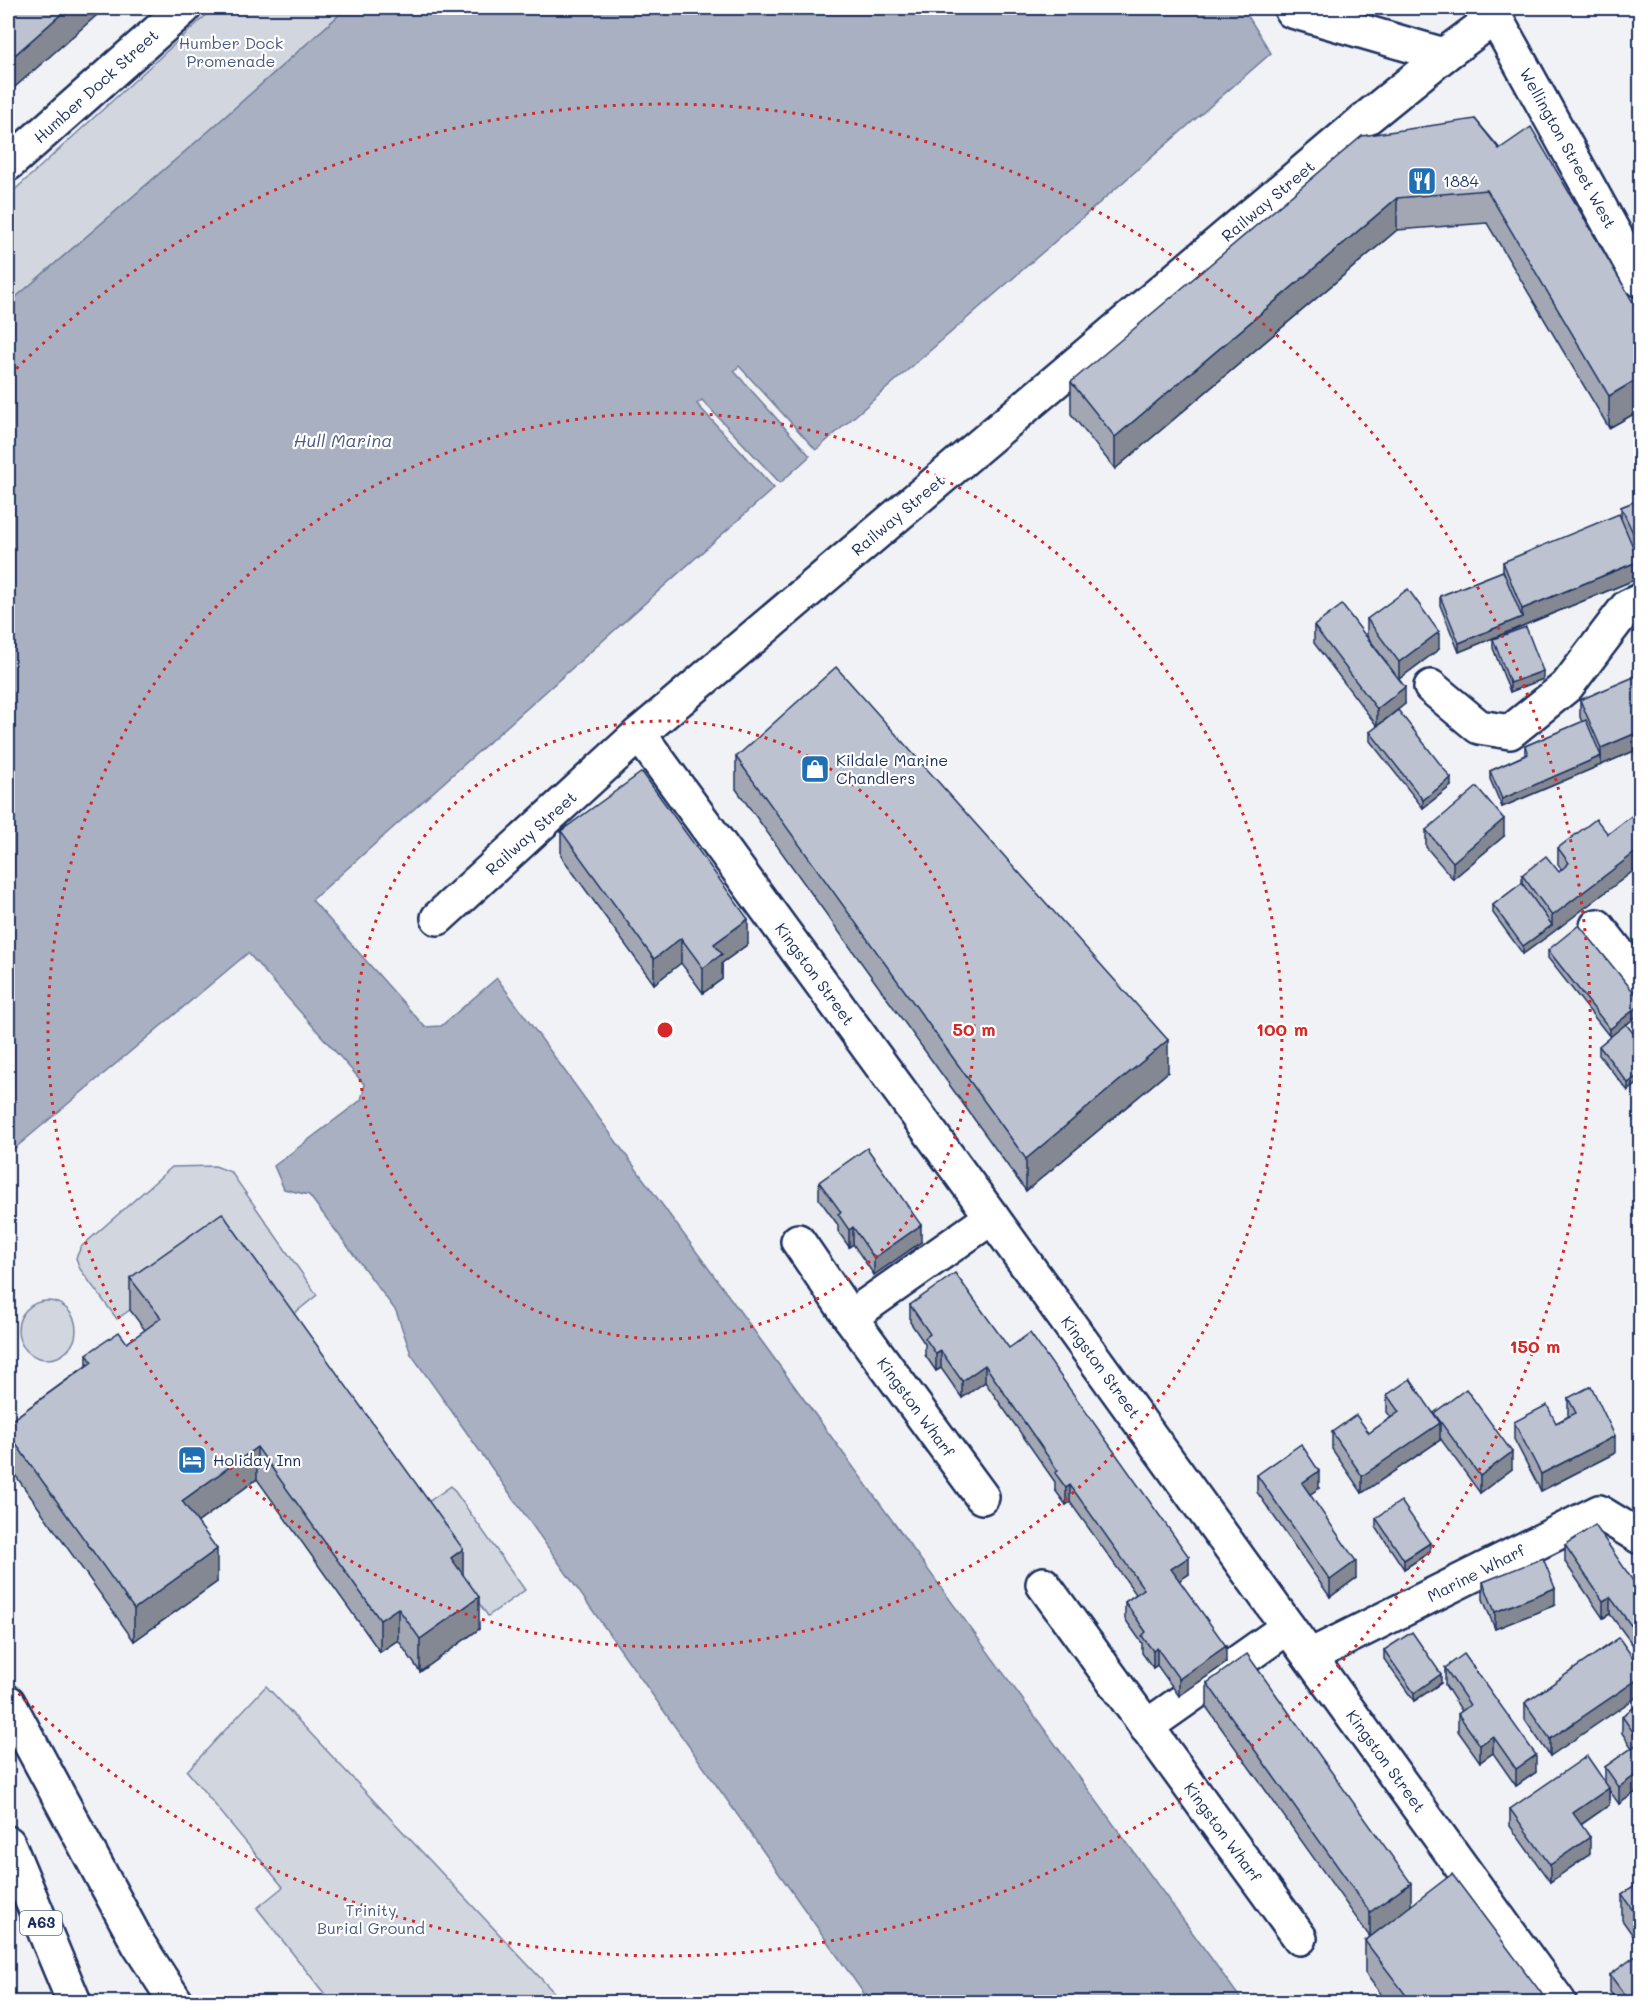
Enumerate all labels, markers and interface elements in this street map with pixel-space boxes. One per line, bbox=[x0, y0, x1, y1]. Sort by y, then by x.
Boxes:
street label: Humber Dock Street bbox=[29, 24, 162, 147]
park label: Humber Dock Promenade bbox=[179, 32, 283, 71]
street label: Wellington Street West bbox=[1516, 64, 1621, 232]
street label: Railway Street bbox=[1217, 155, 1319, 246]
restaurant icon: 1884 bbox=[1406, 165, 1438, 197]
place label: 1884 bbox=[1443, 170, 1480, 191]
water label: Hull Marina bbox=[294, 428, 392, 452]
street label: Railway Street bbox=[847, 469, 949, 560]
place label: Kildale Marine Chandlers bbox=[836, 749, 948, 788]
shop icon: Kildale Marine Chandlers bbox=[799, 753, 831, 785]
street label: Railway Street bbox=[481, 786, 581, 879]
street label: Kingston Street bbox=[771, 918, 860, 1029]
text: 50 m bbox=[953, 1017, 995, 1041]
text: 100 m bbox=[1256, 1017, 1308, 1041]
centre of rings bbox=[655, 1020, 675, 1040]
street label: Kingston Street bbox=[1057, 1311, 1146, 1422]
text: 150 m bbox=[1510, 1334, 1560, 1358]
street label: Kingston Wharf bbox=[873, 1353, 960, 1461]
hotel icon: Holiday Inn bbox=[176, 1444, 208, 1476]
place label: Holiday Inn bbox=[213, 1449, 301, 1470]
street label: Marine Wharf bbox=[1423, 1539, 1529, 1606]
street label: Kingston Street bbox=[1342, 1705, 1431, 1816]
street label: Kingston Wharf bbox=[1180, 1778, 1267, 1886]
park label: Trinity Burial Ground bbox=[317, 1899, 425, 1938]
road number: A63 bbox=[20, 1911, 62, 1935]

